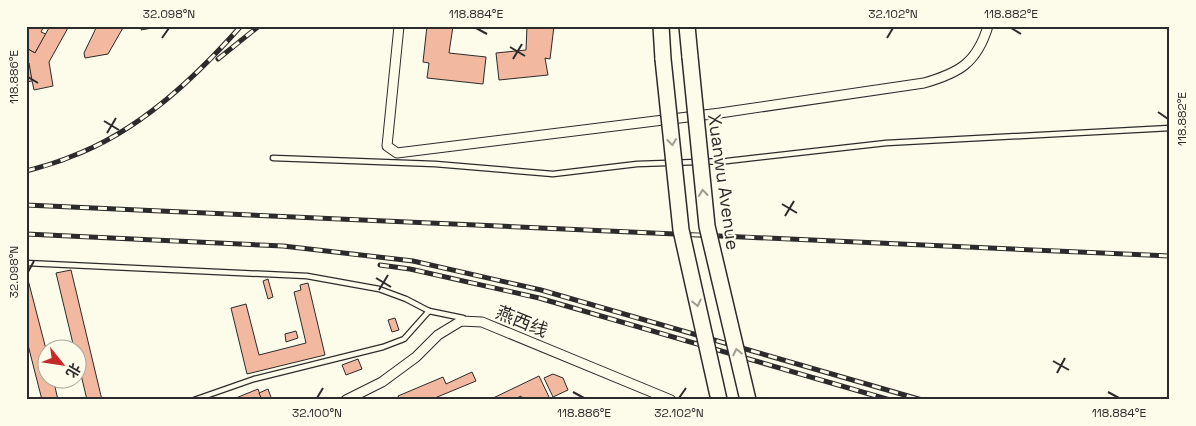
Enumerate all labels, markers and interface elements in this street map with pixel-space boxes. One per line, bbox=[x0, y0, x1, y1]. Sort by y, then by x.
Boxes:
text: 32.098°N bbox=[143, 6, 195, 22]
text: 118.884°E bbox=[449, 6, 503, 22]
text: 32.102°N bbox=[868, 6, 918, 22]
text: 118.882°E bbox=[984, 6, 1038, 22]
text: 118.886°E bbox=[6, 50, 22, 104]
text: 118.882°E bbox=[1174, 92, 1190, 146]
street label: Xuanwu Avenue bbox=[703, 113, 745, 251]
one-way arrow bbox=[666, 139, 677, 147]
one-way arrow bbox=[698, 189, 709, 197]
text: 32.098°N bbox=[6, 246, 22, 298]
one-way arrow bbox=[691, 298, 702, 307]
street label: 燕西线 bbox=[493, 300, 551, 342]
north arrow bbox=[38, 338, 88, 388]
one-way arrow bbox=[732, 348, 743, 357]
text: 北 bbox=[62, 360, 85, 381]
text: 32.100°N bbox=[292, 405, 342, 421]
text: 118.886°E bbox=[557, 405, 611, 421]
text: 32.102°N bbox=[654, 405, 704, 421]
text: 118.884°E bbox=[1092, 405, 1146, 421]

